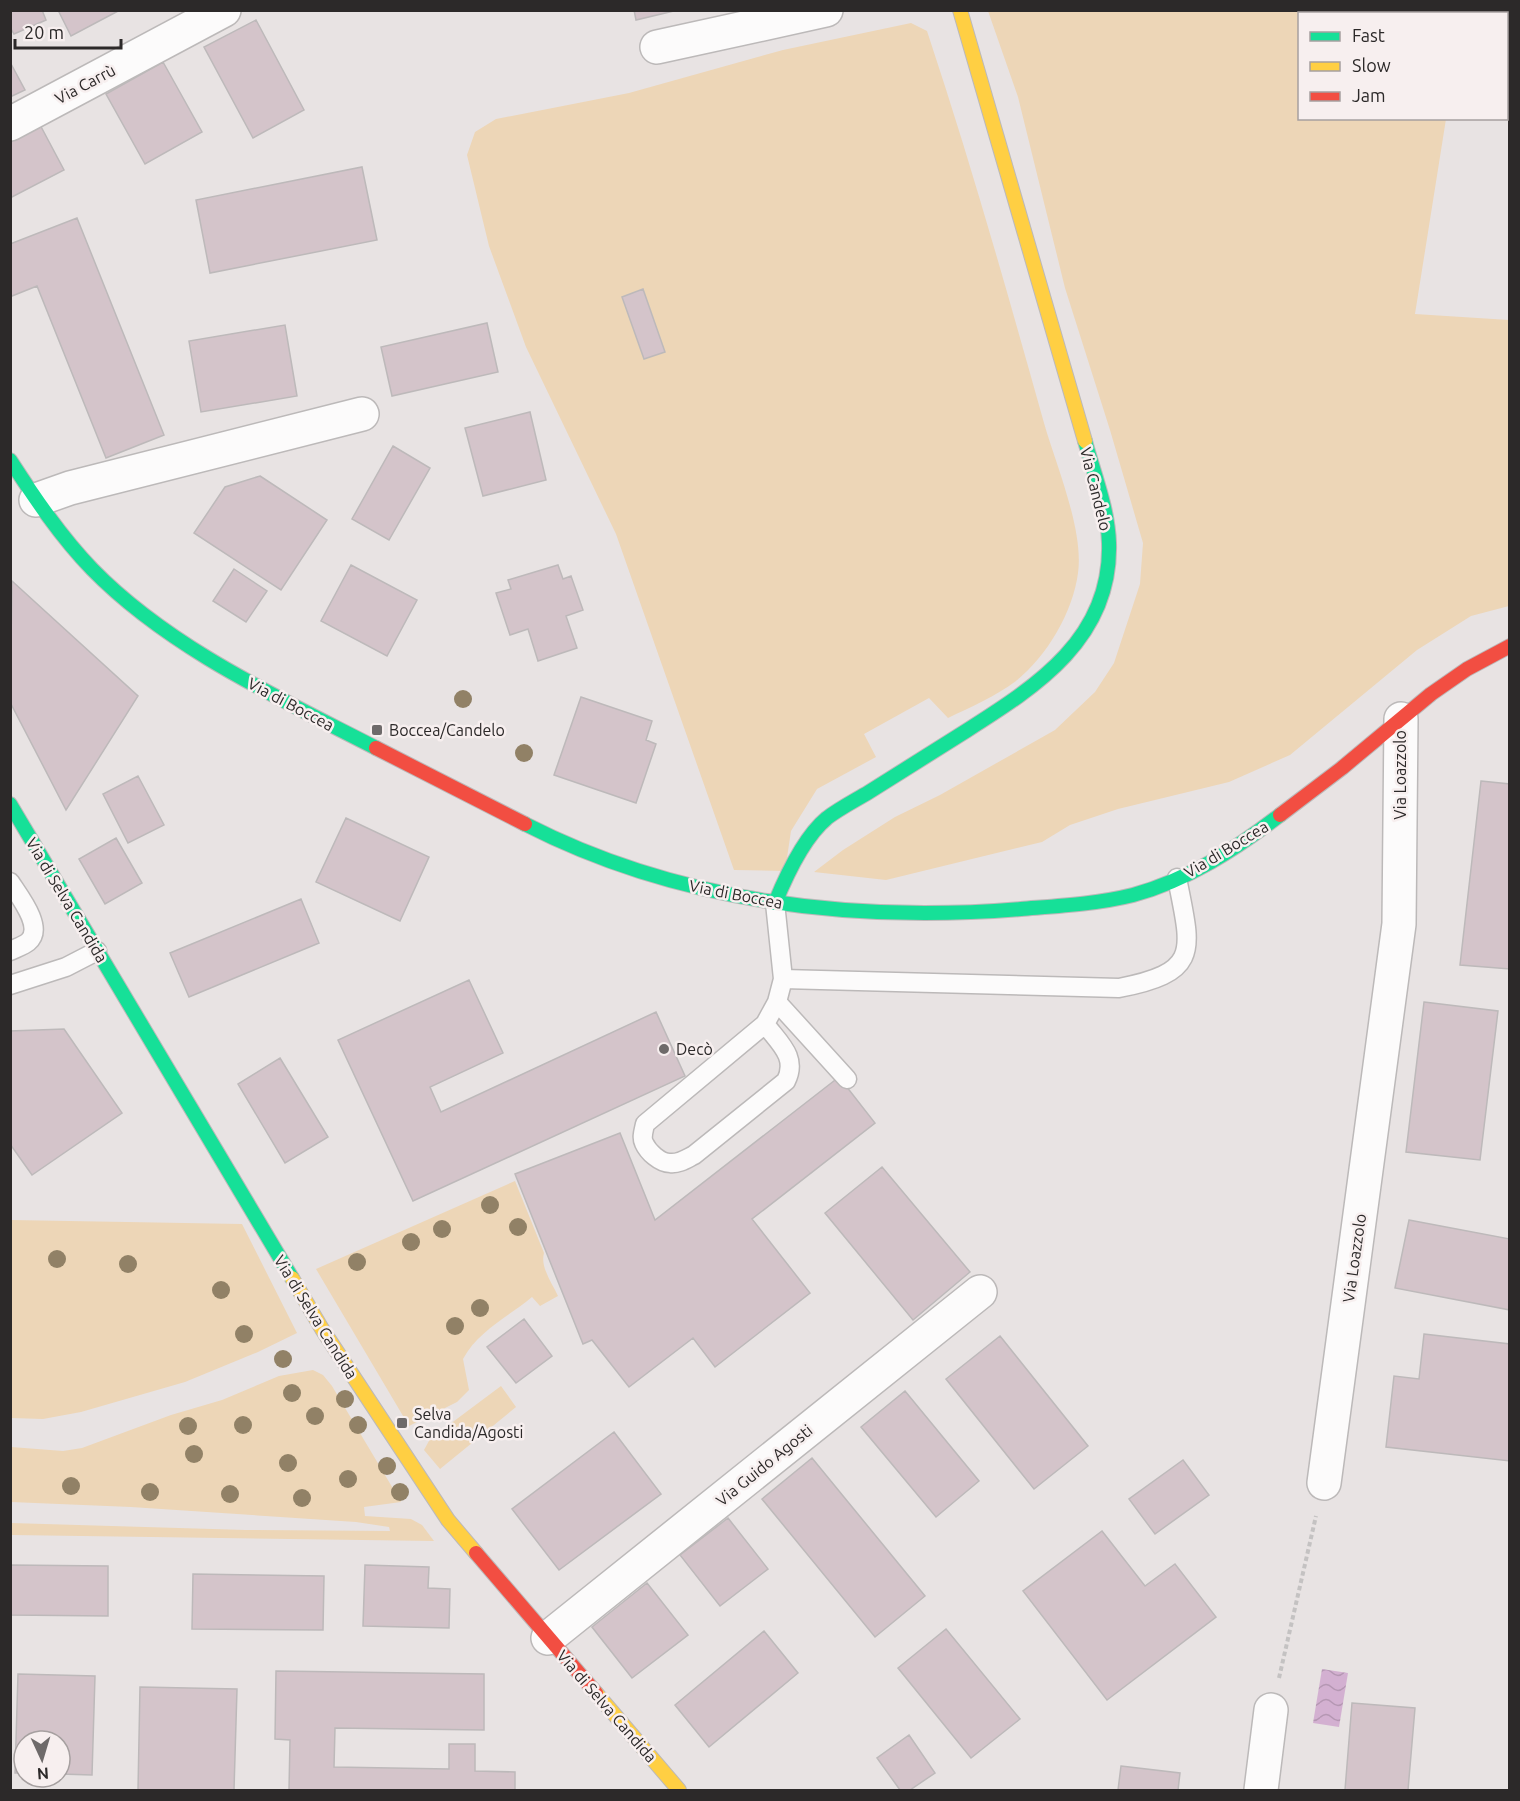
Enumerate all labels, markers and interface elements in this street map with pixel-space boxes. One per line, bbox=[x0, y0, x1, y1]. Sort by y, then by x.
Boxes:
scale bar bbox=[15, 12, 122, 50]
legend bbox=[1298, 12, 1508, 120]
text: 20 m bbox=[24, 22, 64, 42]
text: Fast bbox=[1352, 25, 1385, 45]
text: Slow bbox=[1352, 55, 1391, 75]
street label: Via Carrù bbox=[52, 61, 118, 107]
text: Jam bbox=[1352, 85, 1386, 105]
street label: Via Candelo bbox=[1077, 445, 1115, 533]
street label: Via di Boccea bbox=[245, 674, 337, 734]
place label: Boccea/Candelo bbox=[389, 721, 505, 739]
marker: Boccea/Candelo bbox=[370, 723, 384, 737]
street label: Via Loazzolo bbox=[1391, 730, 1409, 820]
street label: Via di Boccea bbox=[1181, 817, 1271, 881]
street label: Via di Selva Candida bbox=[23, 834, 111, 966]
street label: Via di Boccea bbox=[688, 876, 784, 912]
place label: Decò bbox=[676, 1040, 713, 1058]
marker: Decò bbox=[657, 1042, 671, 1056]
street label: Via Loazzolo bbox=[1339, 1212, 1369, 1304]
street label: Via di Selva Candida bbox=[271, 1252, 361, 1382]
place label: Selva Candida/Agosti bbox=[414, 1405, 523, 1441]
marker: Selva Candida/Agosti bbox=[395, 1416, 409, 1430]
street label: Via Guido Agosti bbox=[712, 1421, 816, 1509]
street label: Via di Selva Candida bbox=[553, 1646, 661, 1766]
north arrow bbox=[12, 1729, 72, 1789]
text: N bbox=[36, 1765, 50, 1783]

